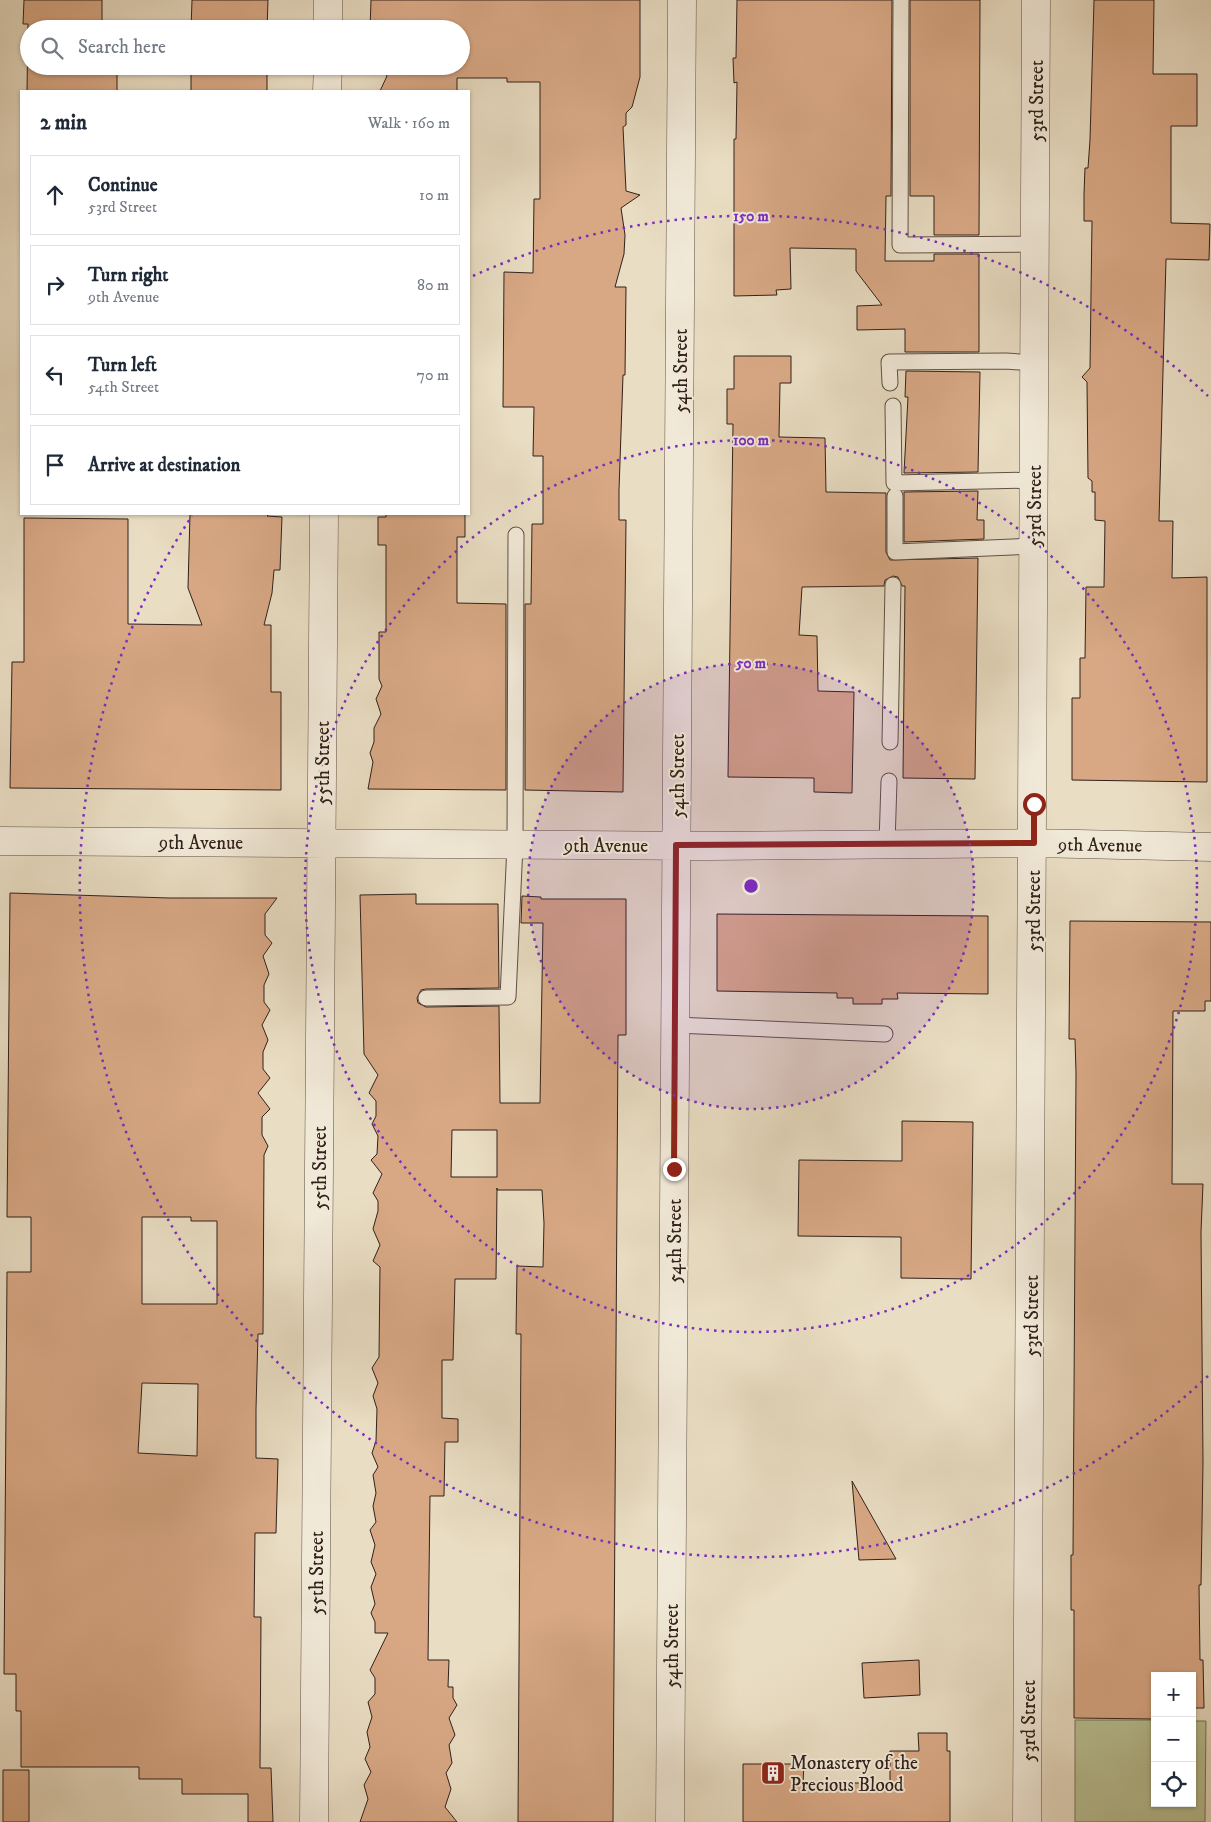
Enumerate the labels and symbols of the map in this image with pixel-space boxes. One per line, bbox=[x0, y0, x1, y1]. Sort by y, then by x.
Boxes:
street label: 53rd Street bbox=[1026, 60, 1049, 142]
text: 150 m bbox=[733, 207, 769, 226]
street label: 54th Street bbox=[670, 329, 693, 413]
text: 100 m bbox=[733, 431, 770, 450]
street label: 53rd Street bbox=[1024, 465, 1047, 547]
text: 50 m bbox=[735, 654, 767, 673]
street label: 55th Street bbox=[312, 721, 335, 805]
street label: 54th Street bbox=[667, 734, 690, 818]
route start bbox=[1023, 793, 1046, 816]
street label: 9th Avenue bbox=[158, 832, 243, 855]
street label: 9th Avenue bbox=[1057, 833, 1142, 858]
street label: 9th Avenue bbox=[563, 835, 648, 858]
street label: 53rd Street bbox=[1023, 870, 1046, 952]
centre of rings bbox=[742, 877, 760, 895]
street label: 55th Street bbox=[309, 1126, 332, 1210]
route end bbox=[663, 1158, 686, 1181]
street label: 54th Street bbox=[664, 1199, 687, 1283]
street label: 53rd Street bbox=[1021, 1275, 1044, 1357]
street label: 55th Street bbox=[306, 1531, 329, 1615]
street label: 54th Street bbox=[661, 1604, 684, 1688]
street label: 53rd Street bbox=[1018, 1680, 1041, 1762]
place label: Monastery of the Precious Blood bbox=[790, 1752, 918, 1797]
building icon: Monastery of the Precious Blood bbox=[760, 1760, 786, 1786]

